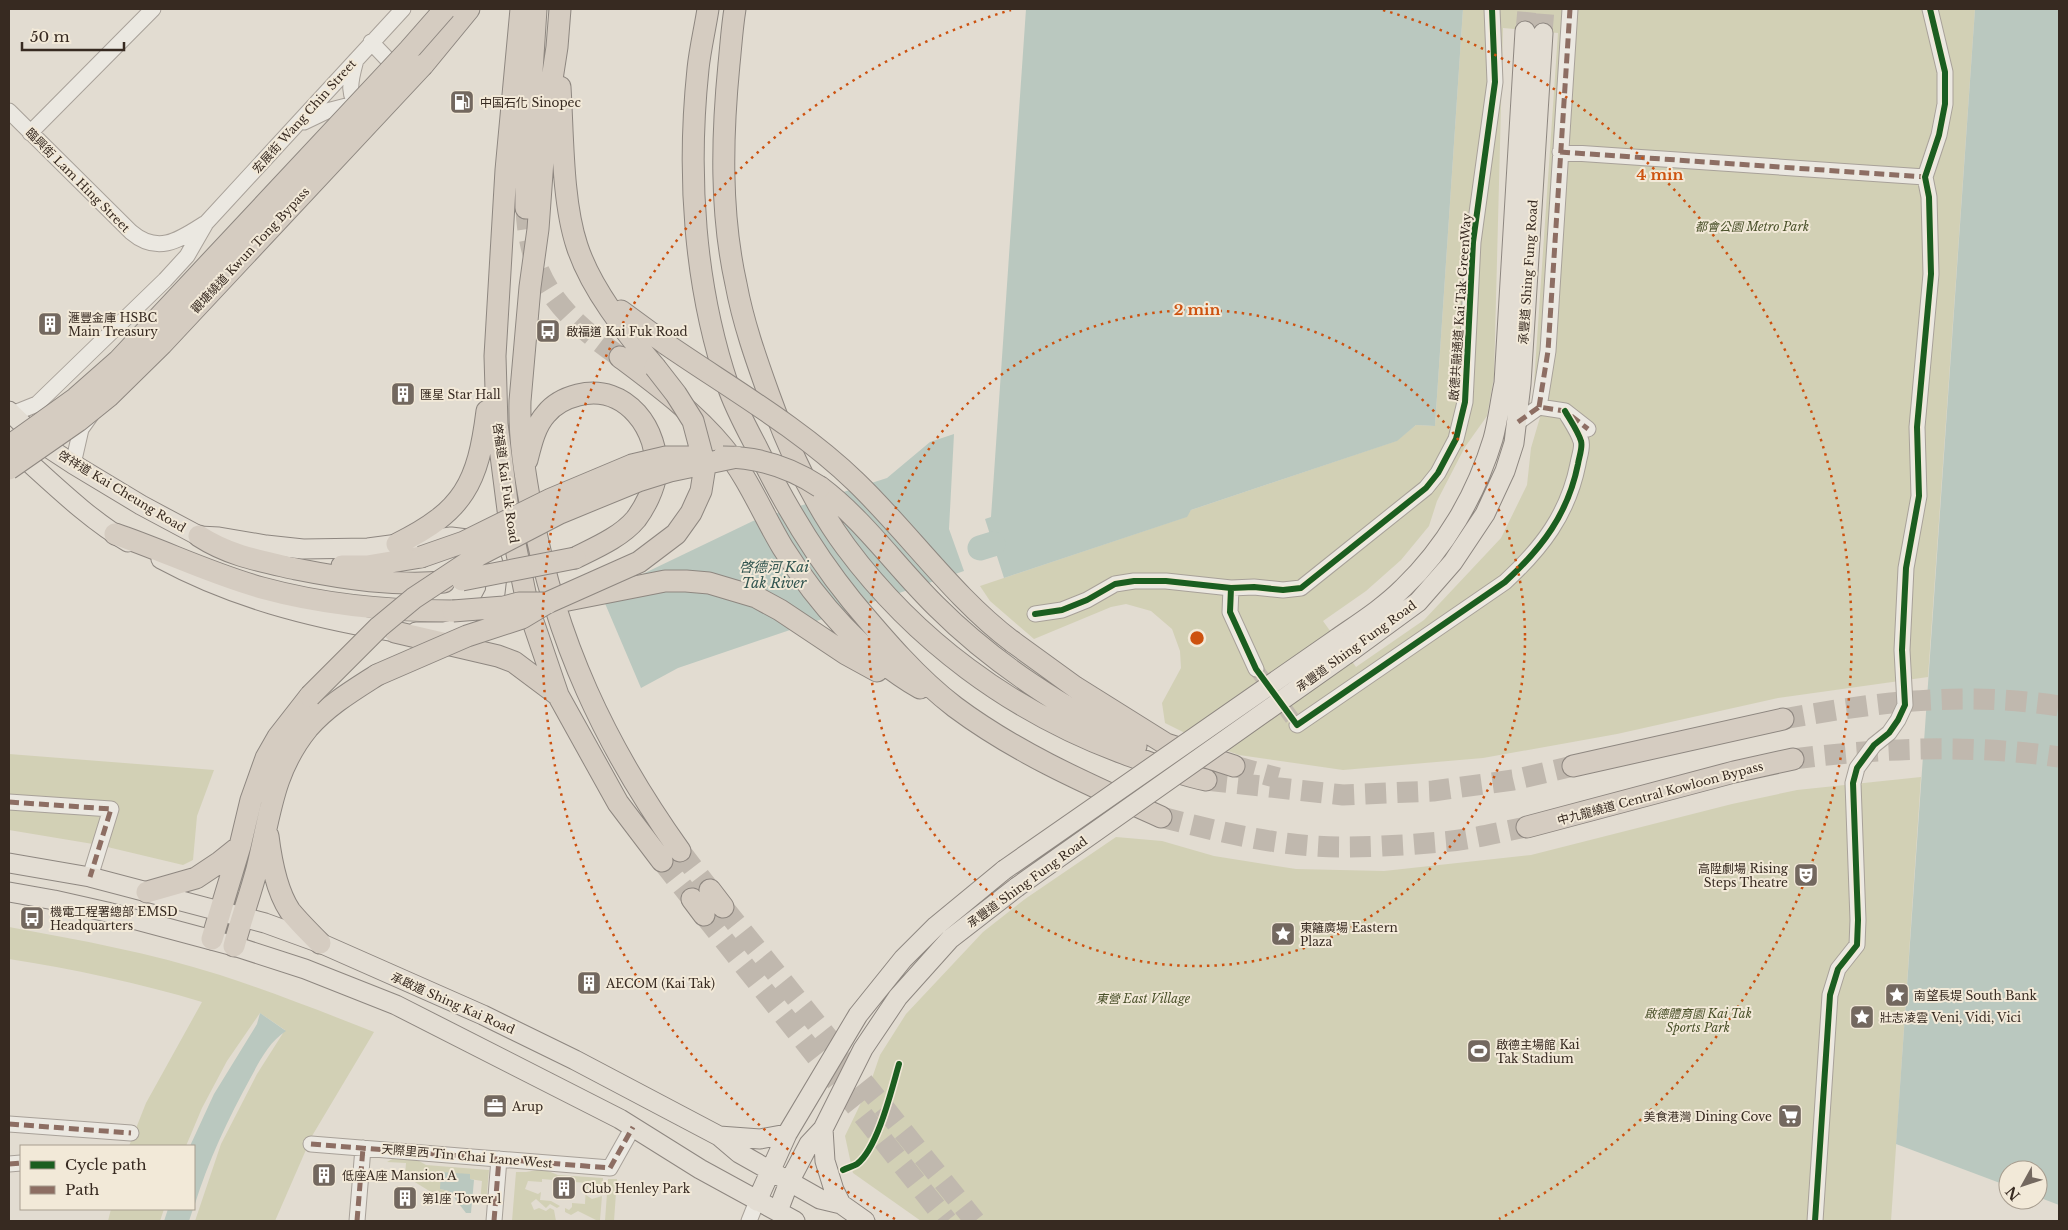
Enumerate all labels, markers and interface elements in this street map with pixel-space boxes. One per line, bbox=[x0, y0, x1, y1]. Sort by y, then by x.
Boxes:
scale bar bbox=[22, 20, 125, 52]
text: 50 m bbox=[30, 27, 70, 46]
street label: 宏展街 Wang Chin Street bbox=[249, 56, 359, 176]
fuel station icon: 中国石化 Sinopec bbox=[449, 89, 475, 115]
place label: 中国石化 Sinopec bbox=[480, 95, 581, 110]
street label: 臨興街 Lam Hing Street bbox=[23, 125, 134, 236]
text: 4 min bbox=[1637, 165, 1684, 184]
street label: 觀塘繞道 Kwun Tong Bypass bbox=[188, 184, 312, 316]
street label: 承豐道 Shing Fung Road bbox=[1515, 199, 1541, 345]
street label: 啟德共融通道 Kai Tak GreenWay bbox=[1446, 212, 1474, 401]
park label: 都會公園 Metro Park bbox=[1695, 219, 1809, 234]
text: 2 min bbox=[1174, 300, 1220, 319]
place label: 滙豐金庫 HSBC Main Treasury bbox=[68, 310, 158, 339]
building icon: 滙豐金庫 HSBC Main Treasury bbox=[37, 311, 63, 337]
bus stop icon: 啟福道 Kai Fuk Road bbox=[535, 318, 561, 344]
place label: 啟福道 Kai Fuk Road bbox=[566, 324, 688, 339]
building icon: 匯星 Star Hall bbox=[390, 381, 416, 407]
place label: 匯星 Star Hall bbox=[420, 387, 501, 402]
street label: 啓福道 Kai Fuk Road bbox=[490, 422, 522, 544]
street label: 啓祥道 Kai Cheung Road bbox=[55, 447, 189, 535]
water label: 啓德河 Kai Tak River bbox=[739, 558, 809, 592]
street label: 承豐道 Shing Fung Road bbox=[1293, 597, 1419, 695]
centre of rings bbox=[1188, 629, 1206, 647]
street label: 中九龍繞道 Central Kowloon Bypass bbox=[1555, 758, 1765, 828]
street label: 承豐道 Shing Fung Road bbox=[964, 833, 1090, 931]
place label: 高陞劇場 Rising Steps Theatre bbox=[1698, 861, 1789, 890]
theatre icon: 高陞劇場 Rising Steps Theatre bbox=[1793, 862, 1819, 888]
place label: 機電工程署總部 EMSD Headquarters bbox=[50, 904, 178, 933]
bus stop icon: 機電工程署總部 EMSD Headquarters bbox=[19, 905, 45, 931]
place label: 東籬廣場 Eastern Plaza bbox=[1300, 920, 1398, 949]
place icon: 東籬廣場 Eastern Plaza bbox=[1270, 921, 1296, 947]
street label: 承啟道 Shing Kai Road bbox=[389, 969, 517, 1037]
building icon: AECOM (Kai Tak) bbox=[576, 970, 602, 996]
place label: AECOM (Kai Tak) bbox=[605, 976, 715, 991]
place icon: 南望長堤 South Bank bbox=[1884, 982, 1910, 1008]
place label: 南望長堤 South Bank bbox=[1914, 988, 2037, 1003]
park label: 東營 East Village bbox=[1096, 991, 1191, 1006]
place icon: 壯志凌雲 Veni, Vidi, Vici bbox=[1849, 1004, 1875, 1030]
park label: 啟德體育園 Kai Tak Sports Park bbox=[1644, 1006, 1752, 1035]
place label: 壯志凌雲 Veni, Vidi, Vici bbox=[1880, 1010, 2021, 1025]
place label: 啟德主場館 Kai Tak Stadium bbox=[1496, 1037, 1580, 1066]
sports icon: 啟德主場館 Kai Tak Stadium bbox=[1466, 1038, 1492, 1064]
office icon: Arup bbox=[482, 1093, 508, 1119]
place label: Arup bbox=[511, 1099, 543, 1114]
supermarket icon: 美食港灣 Dining Cove bbox=[1777, 1103, 1803, 1129]
place label: 美食港灣 Dining Cove bbox=[1644, 1109, 1772, 1124]
street label: 天際里西 Tin Chai Lane West bbox=[381, 1141, 554, 1171]
legend bbox=[20, 1145, 195, 1210]
text: Cycle path bbox=[65, 1155, 147, 1174]
north arrow bbox=[1998, 1160, 2048, 1210]
building icon: 低座A座 Mansion A bbox=[311, 1162, 337, 1188]
place label: 低座A座 Mansion A bbox=[342, 1168, 457, 1183]
building icon: Club Henley Park bbox=[551, 1175, 577, 1201]
text: Path bbox=[65, 1180, 99, 1199]
place label: Club Henley Park bbox=[582, 1181, 691, 1196]
text: N bbox=[2002, 1183, 2024, 1204]
building icon: 第1座 Tower 1 bbox=[392, 1185, 418, 1211]
place label: 第1座 Tower 1 bbox=[422, 1191, 502, 1206]

